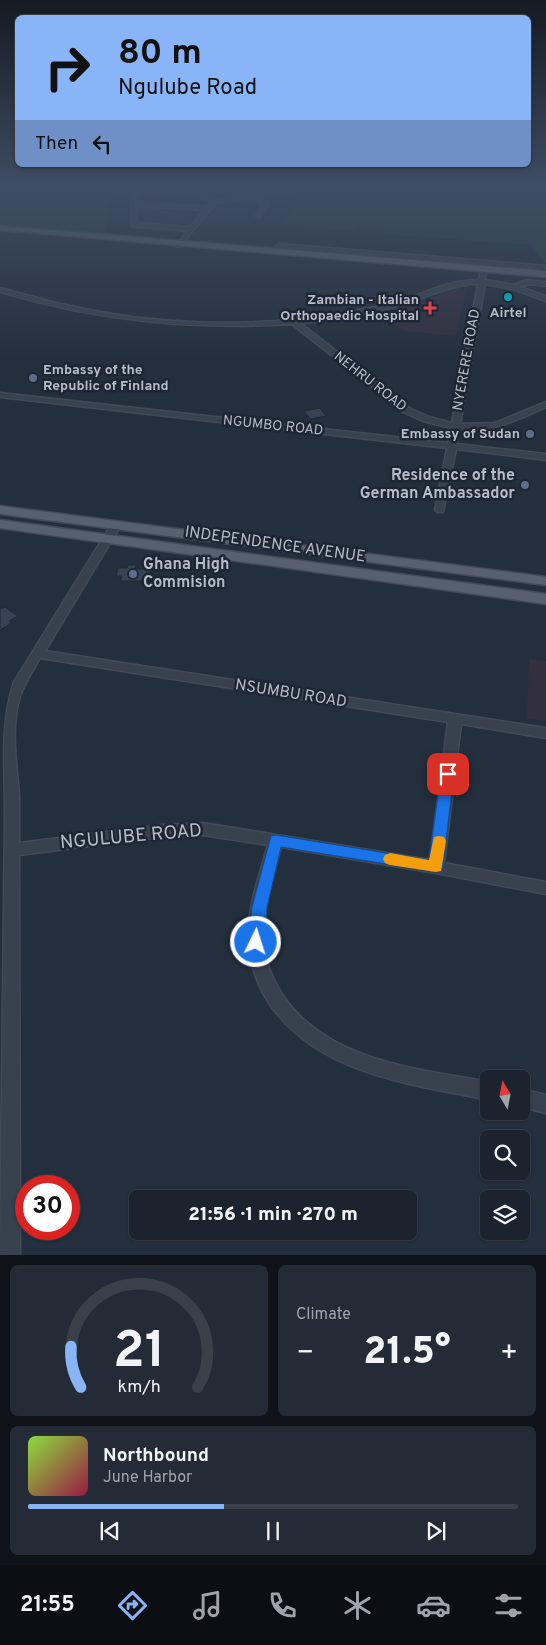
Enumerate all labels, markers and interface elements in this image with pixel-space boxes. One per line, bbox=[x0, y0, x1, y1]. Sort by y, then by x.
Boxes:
text: 80 m bbox=[118, 32, 202, 76]
icon: right bbox=[35, 35, 100, 100]
text: Ngulube Road bbox=[118, 75, 257, 102]
icon: left bbox=[88, 130, 116, 158]
text: Then bbox=[35, 132, 78, 156]
marker: Airtel bbox=[502, 291, 514, 303]
place label: Zambian - Italian Orthopaedic Hospital bbox=[280, 292, 419, 325]
marker: Zambian - Italian Orthopaedic Hospital bbox=[423, 301, 437, 315]
place label: Airtel bbox=[489, 305, 527, 322]
street label: NYERERE ROAD bbox=[450, 308, 484, 412]
street label: NEHRU ROAD bbox=[330, 348, 410, 416]
place label: Embassy of the Republic of Finland bbox=[43, 362, 169, 395]
marker: Embassy of the Republic of Finland bbox=[27, 372, 39, 384]
street label: NGUMBO ROAD bbox=[222, 412, 324, 440]
place label: Embassy of Sudan bbox=[401, 426, 520, 443]
marker: Embassy of Sudan bbox=[524, 428, 536, 440]
place label: Residence of the German Ambassador bbox=[360, 466, 515, 504]
marker: Residence of the German Ambassador bbox=[519, 479, 531, 491]
street label: INDEPENDENCE AVENUE bbox=[183, 522, 367, 568]
place label: Ghana High Commision bbox=[143, 555, 230, 593]
marker: Ghana High Commision bbox=[127, 568, 139, 580]
street label: NSUMBU ROAD bbox=[234, 675, 348, 713]
pin bbox=[427, 753, 469, 795]
icon: arrive bbox=[434, 760, 462, 788]
street label: NGULUBE ROAD bbox=[59, 819, 203, 855]
position arrow bbox=[229, 915, 281, 967]
north arrow bbox=[480, 1070, 530, 1120]
map controls bbox=[480, 1070, 530, 1240]
button: search bbox=[480, 1130, 530, 1180]
speed limit sign: 30 bbox=[15, 1175, 80, 1240]
button: layers bbox=[480, 1190, 530, 1240]
text: 21:56 · 1 min · 270 m bbox=[188, 1203, 358, 1227]
text: Climate bbox=[296, 1305, 351, 1325]
text: 21 bbox=[113, 1320, 165, 1386]
text: 21.5° bbox=[363, 1329, 451, 1378]
text: − bbox=[296, 1336, 314, 1372]
text: + bbox=[500, 1336, 518, 1372]
text: km/h bbox=[117, 1376, 161, 1399]
text: Northbound bbox=[103, 1444, 209, 1468]
text: June Harbor bbox=[103, 1468, 192, 1488]
icon: previous bbox=[96, 1517, 124, 1545]
icon: pause bbox=[259, 1517, 287, 1545]
icon: next bbox=[422, 1517, 450, 1545]
icon: directions bbox=[115, 1588, 150, 1623]
icon: music bbox=[190, 1588, 225, 1623]
icon: phone bbox=[265, 1588, 300, 1623]
icon: climate bbox=[340, 1588, 375, 1623]
icon: car bbox=[416, 1588, 451, 1623]
icon: filters bbox=[491, 1588, 526, 1623]
text: 21:55 bbox=[20, 1592, 75, 1619]

